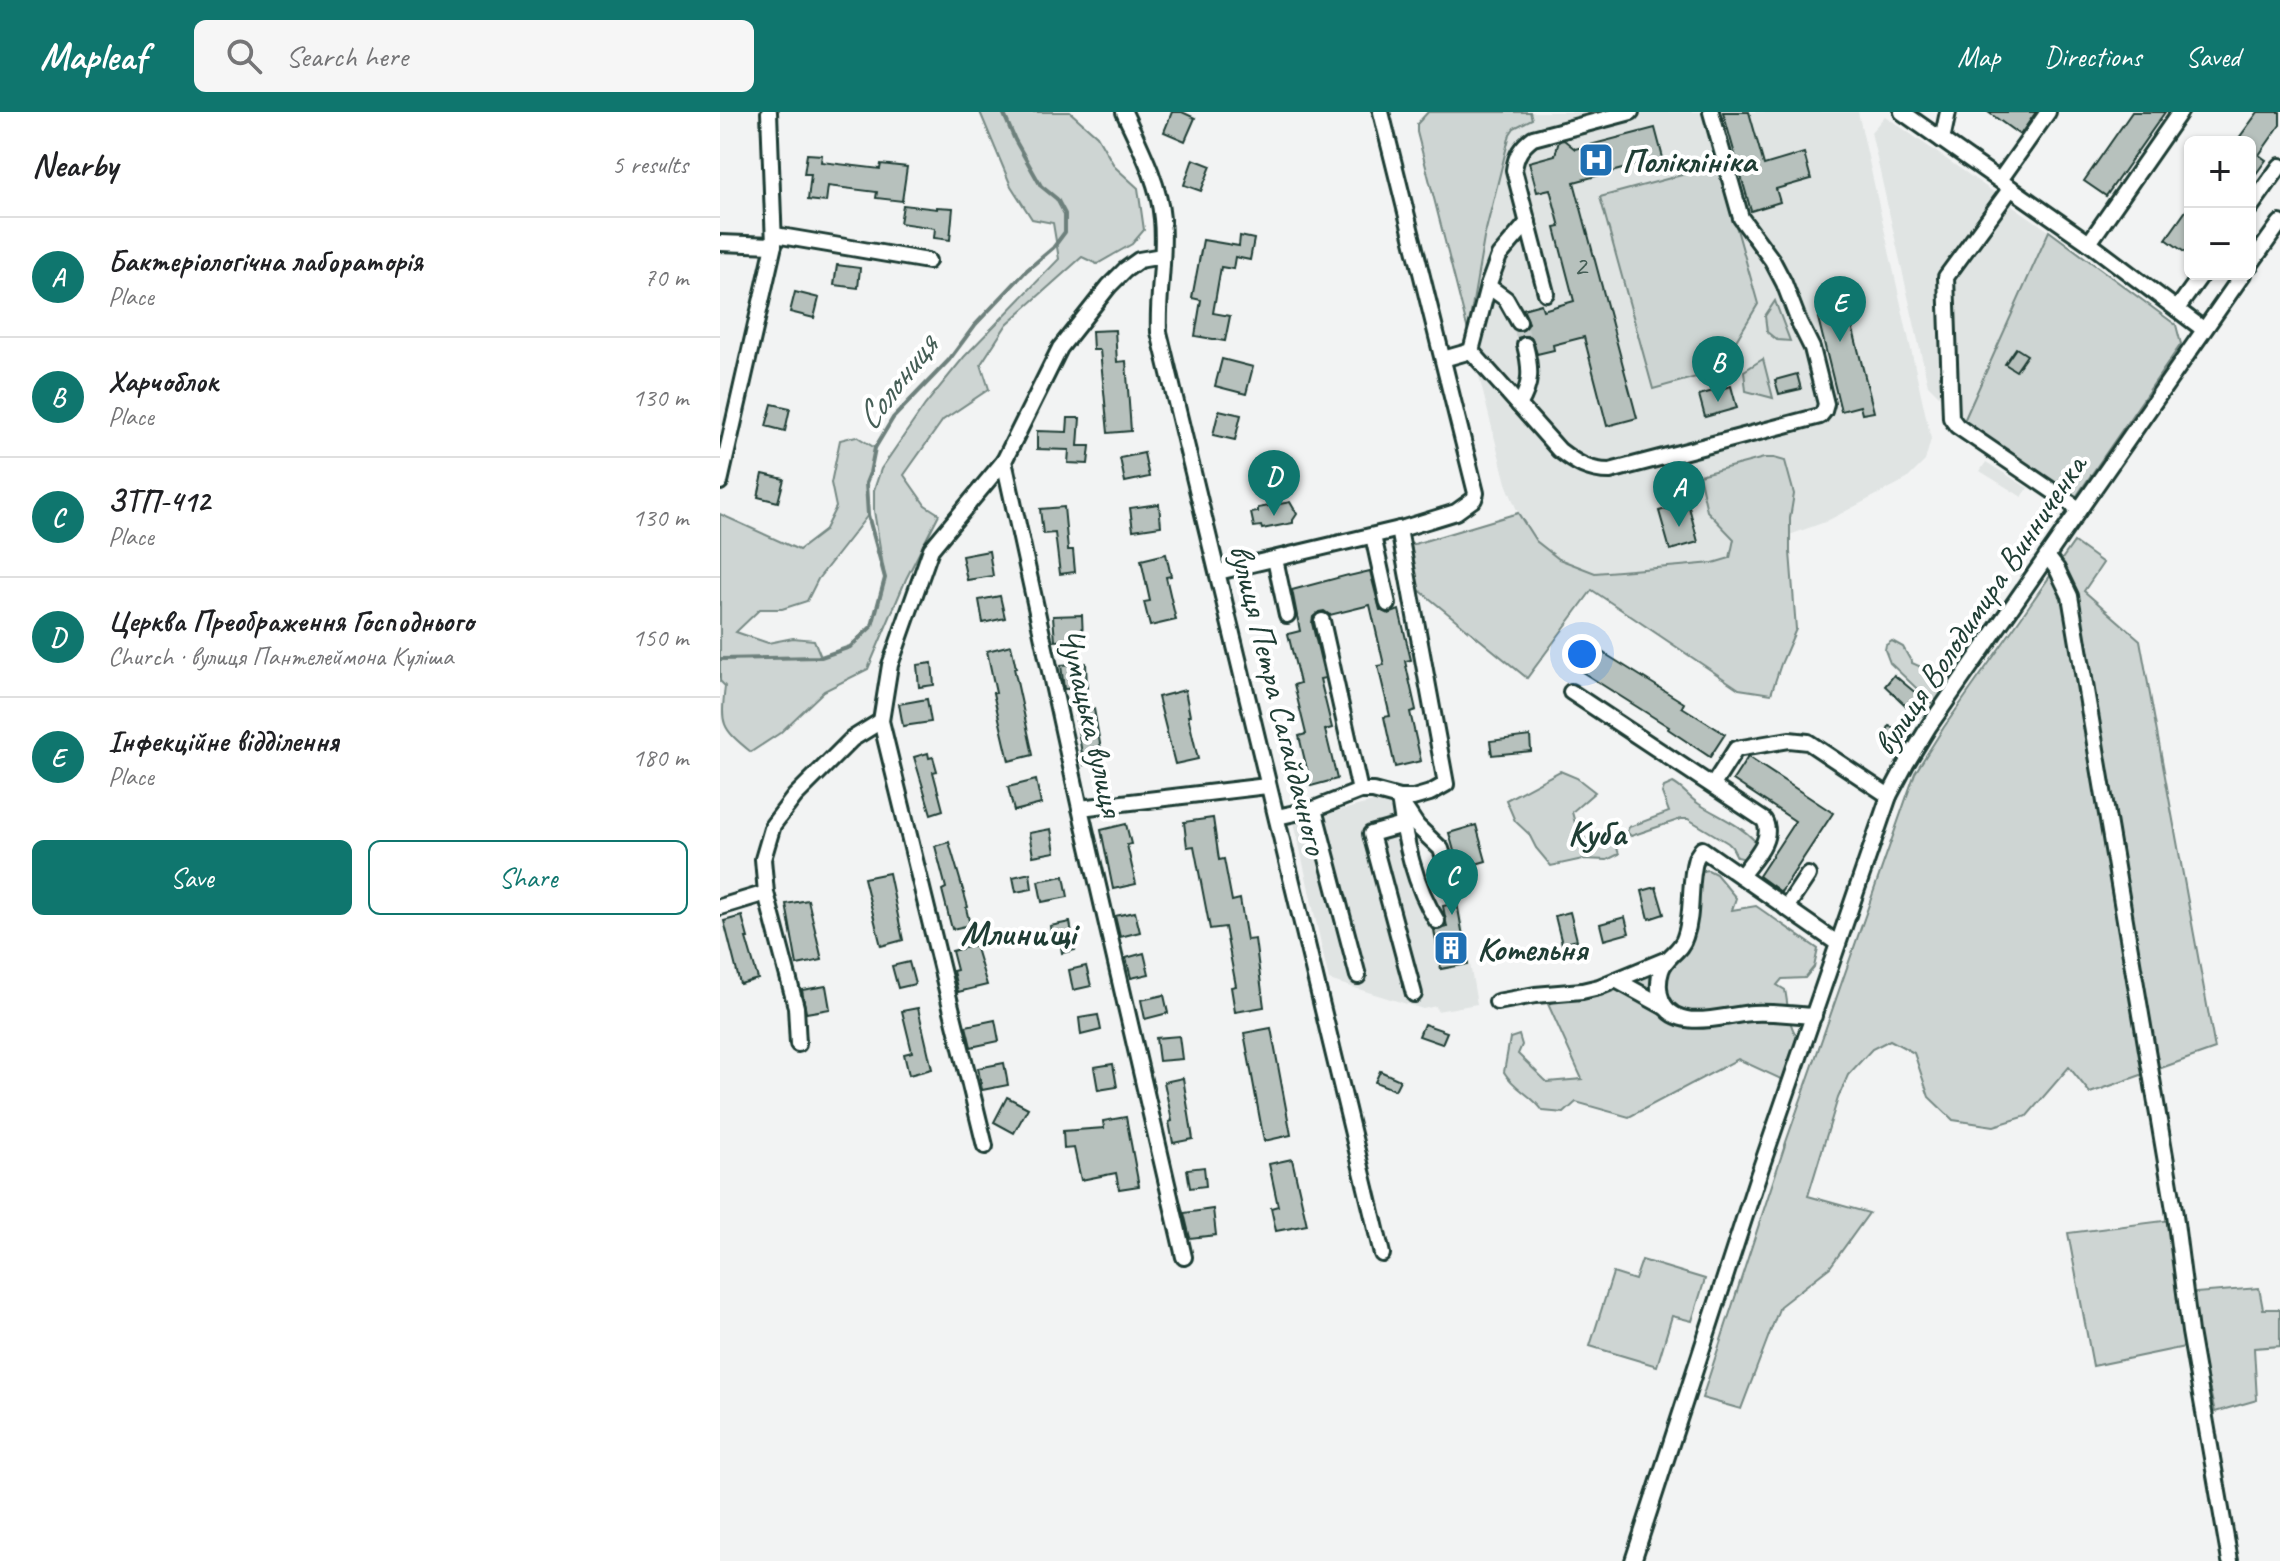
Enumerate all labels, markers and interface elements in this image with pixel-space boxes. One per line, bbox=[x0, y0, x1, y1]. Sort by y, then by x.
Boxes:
search box bbox=[194, 20, 754, 92]
text: Mapleaf bbox=[40, 33, 146, 80]
icon: search bbox=[222, 34, 266, 78]
text: Search here bbox=[286, 37, 408, 75]
text: Map bbox=[1957, 39, 2000, 74]
text: Directions bbox=[2044, 39, 2142, 74]
text: Saved bbox=[2186, 39, 2240, 74]
map controls bbox=[2184, 136, 2256, 280]
button: + bbox=[2184, 136, 2256, 208]
place label: Поліклініка bbox=[1622, 139, 1759, 182]
hospital icon: Поліклініка bbox=[1577, 141, 1615, 179]
text: Nearby bbox=[32, 143, 118, 186]
text: 5 results bbox=[612, 148, 688, 181]
button: − bbox=[2184, 208, 2256, 280]
text: Бактеріологічна лабораторія bbox=[108, 242, 422, 280]
house number: 2 bbox=[1573, 246, 1589, 284]
text: A bbox=[51, 261, 65, 294]
text: 70 m bbox=[644, 261, 688, 294]
pin: E bbox=[1814, 276, 1866, 342]
text: Place bbox=[108, 280, 154, 313]
water label: Солониця bbox=[844, 322, 950, 439]
pin: B bbox=[1692, 336, 1744, 402]
text: Харчоблок bbox=[108, 362, 218, 400]
text: B bbox=[51, 381, 65, 414]
text: 130 m bbox=[632, 381, 688, 414]
text: Place bbox=[108, 400, 154, 433]
street label: вулиця Володимира Винниченка bbox=[1862, 444, 2097, 763]
pin: D bbox=[1248, 450, 1300, 516]
pin: A bbox=[1653, 461, 1705, 527]
text: ЗТП-412 bbox=[108, 482, 210, 520]
text: C bbox=[52, 501, 64, 534]
text: 130 m bbox=[632, 501, 688, 534]
text: Place bbox=[108, 520, 154, 553]
street label: вулиця Петра Сагайдачного bbox=[1220, 540, 1339, 860]
text: Церква Преображення Господнього bbox=[108, 602, 474, 640]
text: D bbox=[50, 621, 66, 654]
text: 150 m bbox=[632, 621, 688, 654]
street label: Чумацька вулиця bbox=[1049, 624, 1135, 823]
your location bbox=[1562, 634, 1602, 674]
text: Church · вулиця Пантелеймона Куліша bbox=[108, 640, 453, 673]
text: Інфекційне відділення bbox=[108, 722, 339, 760]
text: E bbox=[51, 741, 65, 774]
text: 180 m bbox=[632, 741, 688, 774]
text: Place bbox=[108, 760, 154, 793]
district label: Куба bbox=[1568, 810, 1628, 856]
button: Save bbox=[32, 840, 352, 915]
button: Share bbox=[368, 840, 688, 915]
pin: C bbox=[1426, 849, 1478, 915]
district label: Млинищі bbox=[960, 910, 1081, 956]
place label: Котельня bbox=[1477, 927, 1590, 970]
building icon: Котельня bbox=[1432, 929, 1470, 967]

